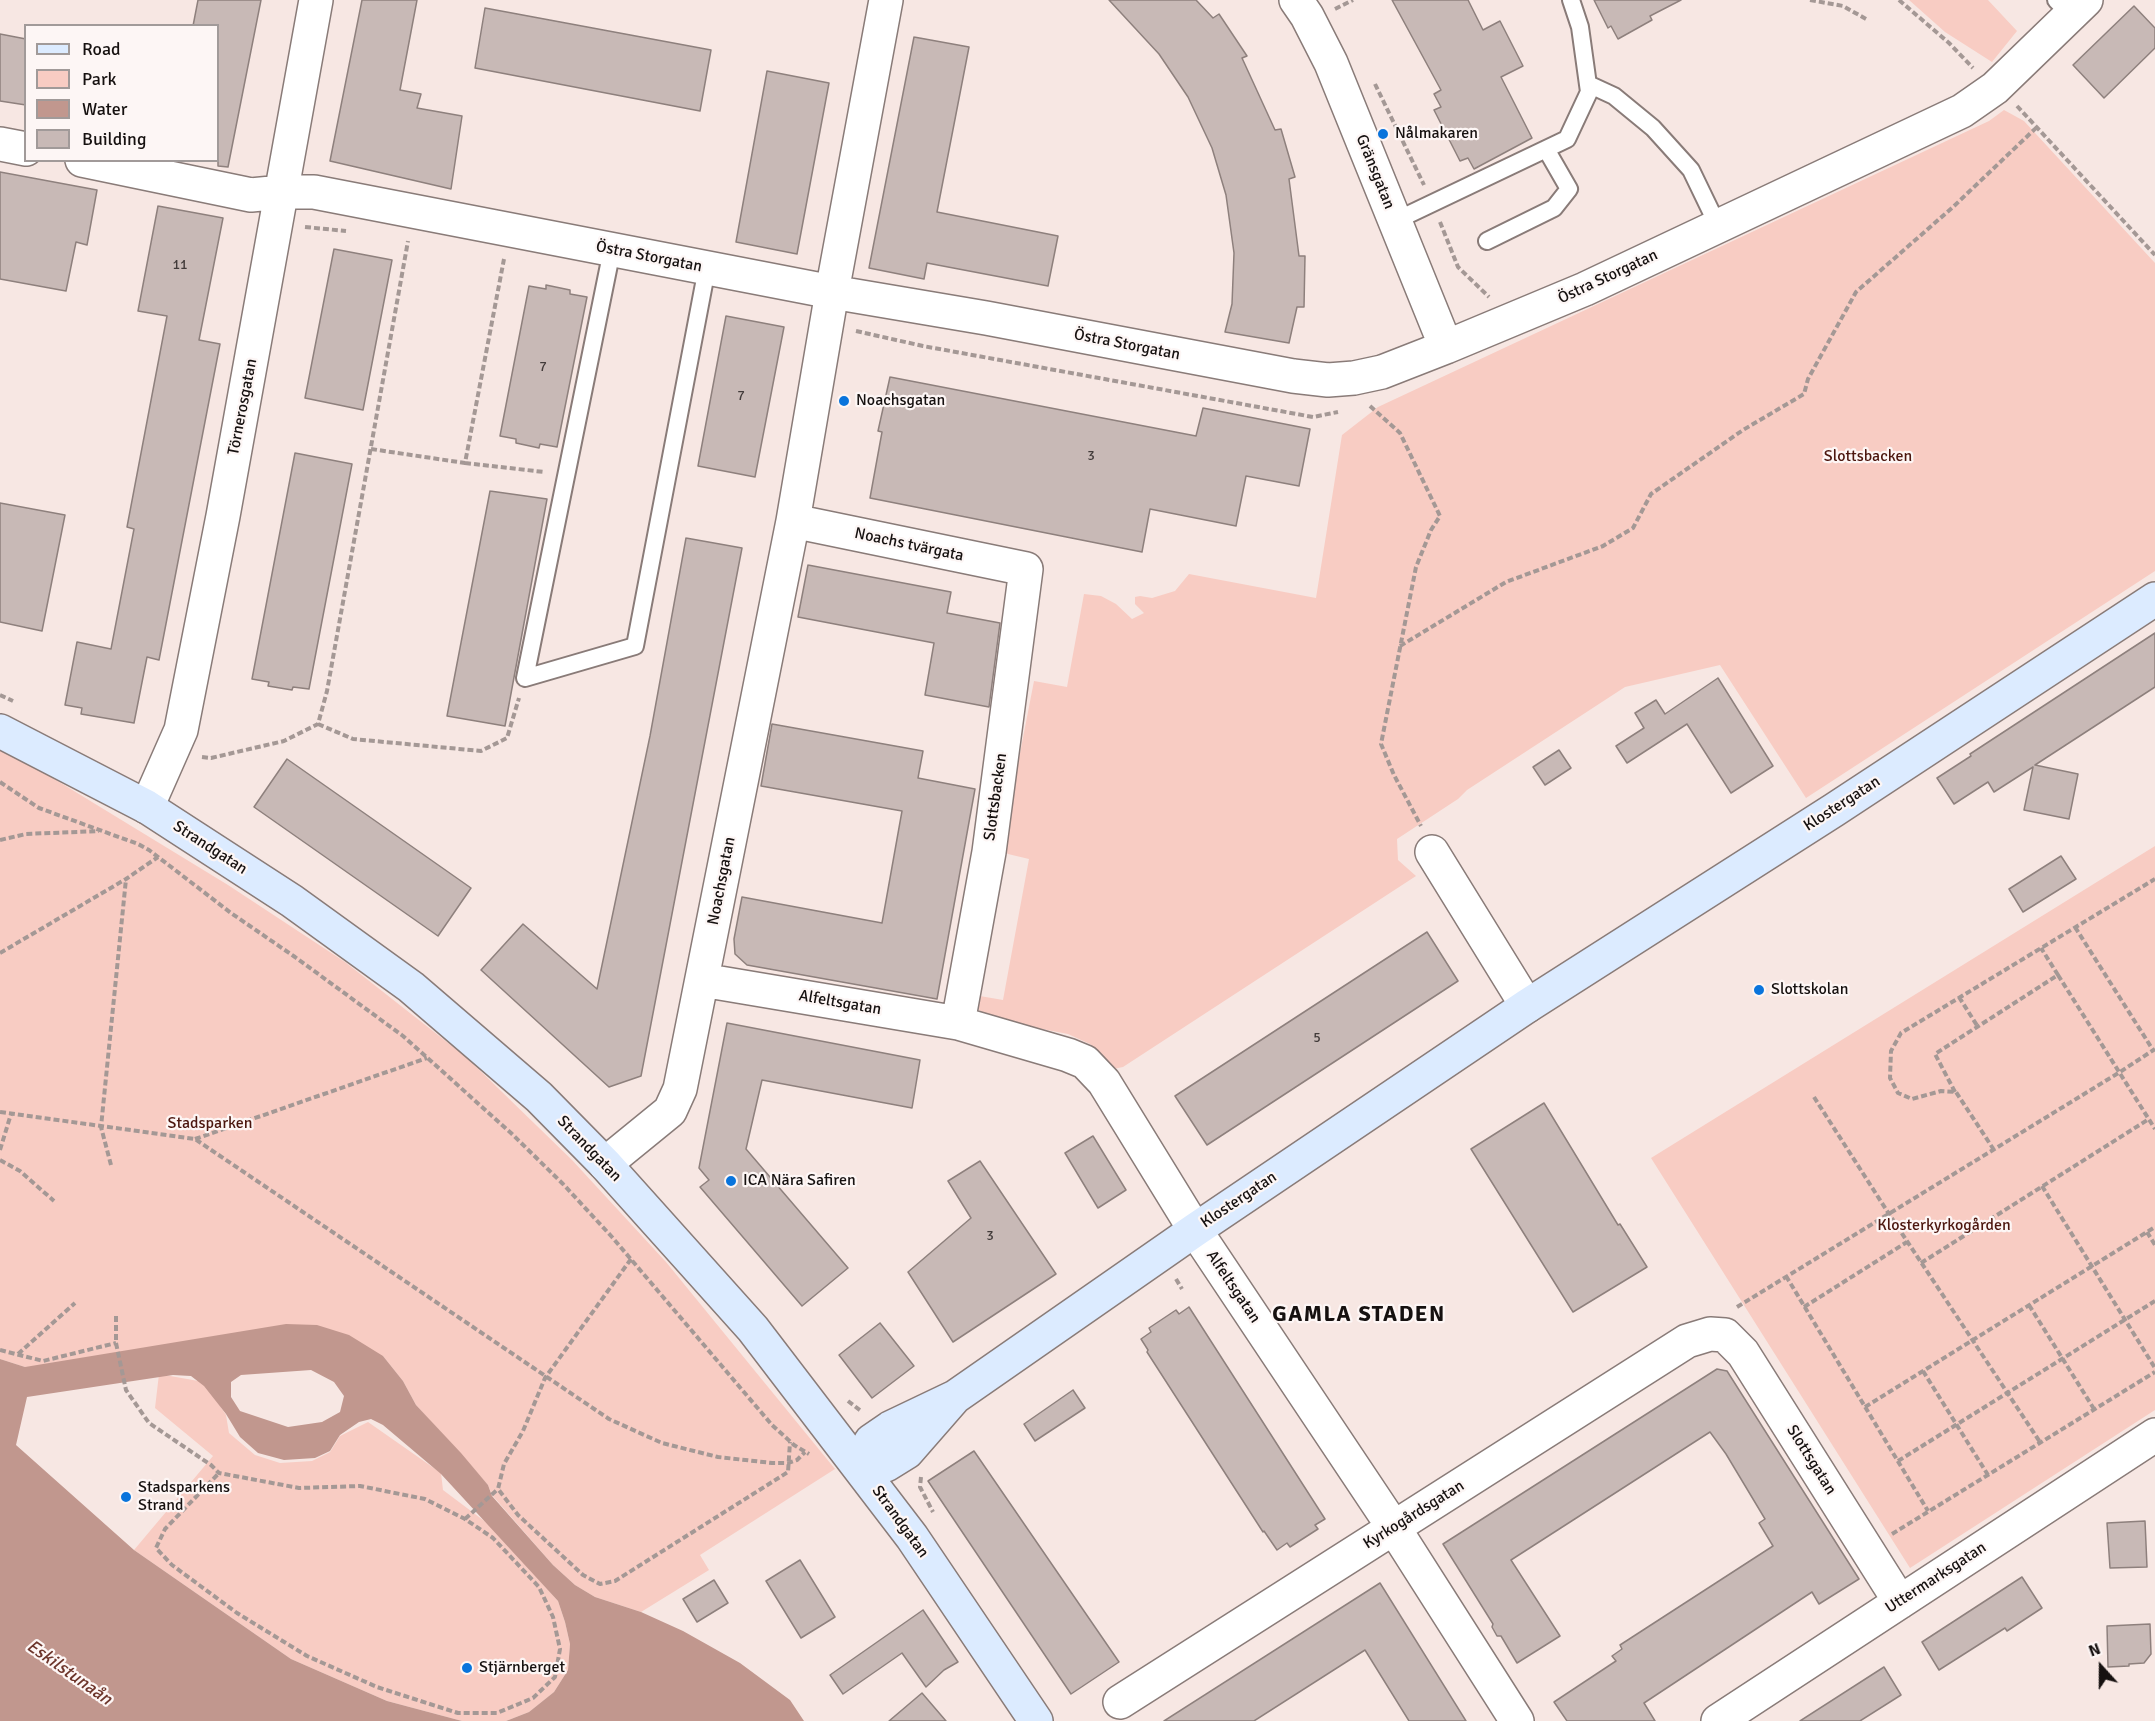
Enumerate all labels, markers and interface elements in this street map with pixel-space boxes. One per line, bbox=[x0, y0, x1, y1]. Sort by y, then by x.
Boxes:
legend bbox=[24, 24, 219, 162]
text: Road bbox=[82, 38, 121, 60]
text: Park bbox=[82, 68, 117, 90]
text: Water bbox=[82, 98, 127, 120]
place label: Nålmakaren bbox=[1395, 124, 1478, 144]
marker: Nålmakaren bbox=[1376, 127, 1390, 141]
text: Building bbox=[82, 128, 146, 150]
street label: Gränsgatan bbox=[1351, 132, 1399, 212]
street label: Östra Storgatan bbox=[594, 237, 704, 277]
street label: Östra Storgatan bbox=[1555, 246, 1661, 308]
house number: 11 bbox=[172, 257, 188, 273]
street label: Östra Storgatan bbox=[1072, 325, 1182, 365]
street label: Törnerosgatan bbox=[224, 357, 262, 457]
house number: 7 bbox=[539, 359, 547, 375]
house number: 7 bbox=[737, 388, 745, 404]
place label: Noachsgatan bbox=[856, 391, 945, 411]
marker: Noachsgatan bbox=[837, 394, 851, 408]
park label: Slottsbacken bbox=[1824, 447, 1912, 467]
house number: 3 bbox=[1087, 448, 1095, 464]
street label: Noachs tvärgata bbox=[853, 524, 965, 566]
street label: Slottsbacken bbox=[980, 752, 1012, 842]
street label: Klostergatan bbox=[1800, 772, 1884, 836]
street label: Strandgatan bbox=[169, 817, 251, 879]
street label: Noachsgatan bbox=[704, 835, 740, 927]
place label: Slottskolan bbox=[1771, 980, 1848, 1000]
marker: Slottskolan bbox=[1752, 983, 1766, 997]
street label: Alfeltsgatan bbox=[797, 986, 883, 1020]
house number: 5 bbox=[1313, 1030, 1321, 1046]
street label: Strandgatan bbox=[553, 1112, 625, 1186]
park label: Stadsparken bbox=[168, 1114, 252, 1134]
street label: Klostergatan bbox=[1197, 1168, 1281, 1232]
place label: ICA Nära Safiren bbox=[743, 1171, 856, 1191]
marker: ICA Nära Safiren bbox=[724, 1174, 738, 1188]
park label: Klosterkyrkogården bbox=[1877, 1216, 2011, 1236]
house number: 3 bbox=[986, 1228, 994, 1244]
street label: Alfeltsgatan bbox=[1202, 1247, 1264, 1327]
district label: GAMLA STADEN bbox=[1272, 1302, 1446, 1328]
street label: Slottsgatan bbox=[1782, 1422, 1840, 1498]
street label: Kyrkogårdsgatan bbox=[1360, 1476, 1468, 1554]
place label: Stadsparkens Strand bbox=[138, 1478, 230, 1516]
street label: Strandgatan bbox=[867, 1482, 933, 1562]
marker: Stadsparkens Strand bbox=[119, 1490, 133, 1504]
street label: Uttermarksgatan bbox=[1882, 1538, 1990, 1618]
water label: Eskilstunaån bbox=[22, 1636, 116, 1710]
north arrow bbox=[2071, 1637, 2131, 1697]
text: N bbox=[2086, 1639, 2103, 1662]
place label: Stjärnberget bbox=[479, 1658, 565, 1678]
marker: Stjärnberget bbox=[460, 1661, 474, 1675]

